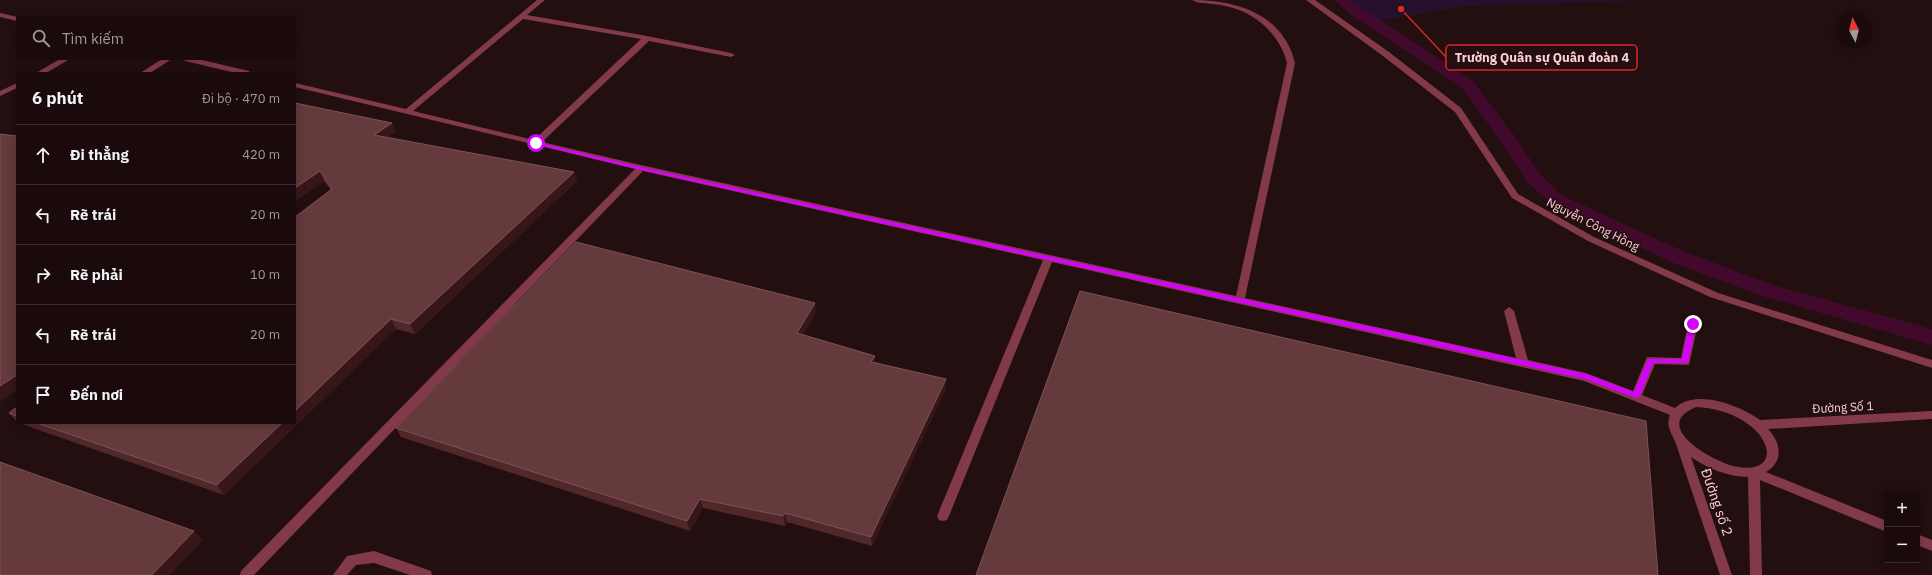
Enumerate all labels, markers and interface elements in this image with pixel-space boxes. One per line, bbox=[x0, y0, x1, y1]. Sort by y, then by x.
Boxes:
north arrow bbox=[1836, 12, 1872, 48]
search box bbox=[16, 16, 296, 60]
icon: search bbox=[30, 27, 52, 49]
text: Tìm kiếm bbox=[62, 29, 124, 48]
callout: Trường Quân sự Quân đoàn 4 bbox=[1446, 45, 1637, 70]
text: Trường Quân sự Quân đoàn 4 bbox=[1455, 49, 1629, 66]
text: 6 phút bbox=[32, 87, 83, 109]
text: Đi bộ · 470 m bbox=[202, 90, 280, 107]
route start bbox=[527, 134, 545, 152]
icon: ahead bbox=[32, 144, 54, 166]
text: Đi thẳng bbox=[70, 145, 129, 164]
text: 420 m bbox=[242, 146, 280, 163]
street label: Nguyễn Công Hồng bbox=[1544, 194, 1643, 254]
icon: left bbox=[32, 204, 54, 226]
text: Rẽ trái bbox=[70, 205, 116, 224]
text: 20 m bbox=[250, 206, 280, 223]
icon: right bbox=[32, 264, 54, 286]
text: Rẽ phải bbox=[70, 265, 123, 284]
text: 10 m bbox=[250, 266, 280, 283]
route end bbox=[1684, 315, 1702, 333]
icon: left bbox=[32, 324, 54, 346]
text: Rẽ trái bbox=[70, 325, 116, 344]
text: 20 m bbox=[250, 326, 280, 343]
icon: arrive bbox=[32, 384, 54, 406]
text: Đến nơi bbox=[70, 385, 123, 404]
street label: Đường Số 1 bbox=[1812, 398, 1874, 416]
street label: Đường số 2 bbox=[1697, 466, 1737, 538]
map controls bbox=[1884, 491, 1920, 563]
button: + bbox=[1884, 491, 1920, 527]
button: − bbox=[1884, 527, 1920, 563]

